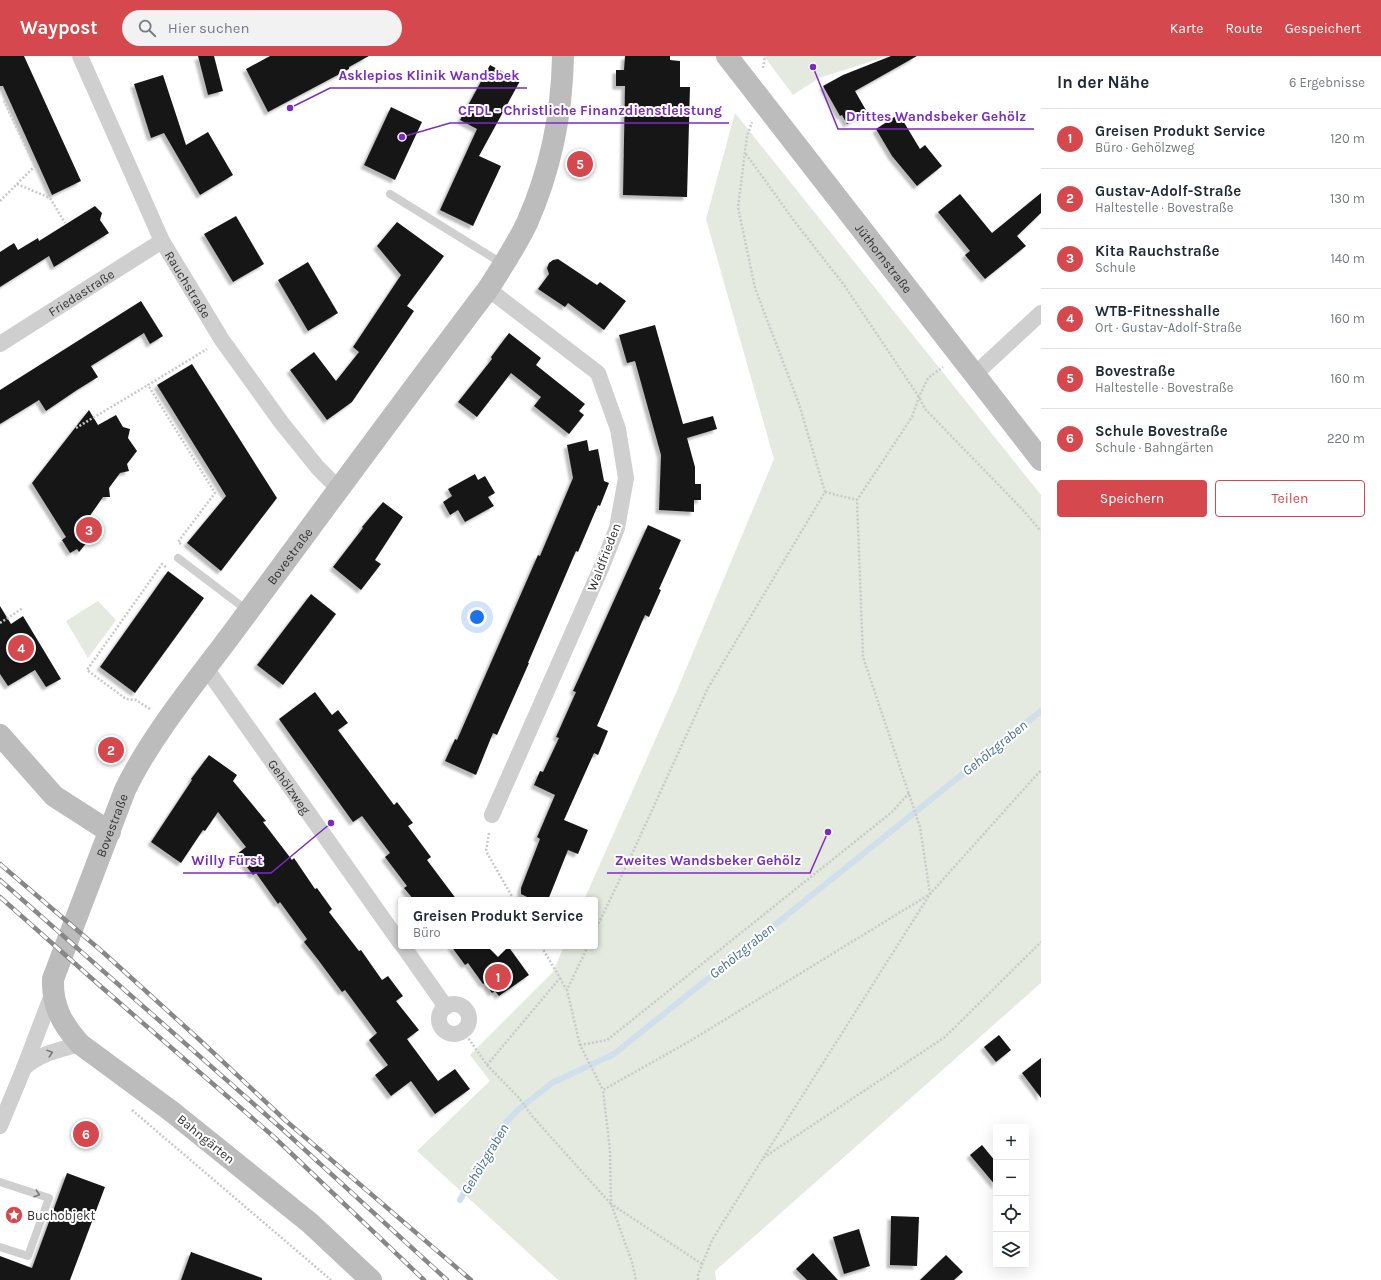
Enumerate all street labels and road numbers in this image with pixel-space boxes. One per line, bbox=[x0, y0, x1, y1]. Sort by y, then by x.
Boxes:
street label: Jüthornstraße bbox=[852, 220, 916, 296]
street label: Rauchstraße bbox=[162, 248, 214, 321]
street label: Friedastraße bbox=[45, 266, 117, 319]
street label: Waldfrieden bbox=[584, 521, 624, 593]
street label: Bovestraße bbox=[263, 524, 315, 587]
street label: Gehölzweg bbox=[265, 756, 314, 817]
street label: Bovestraße bbox=[93, 791, 131, 859]
street label: Bahngärten bbox=[174, 1111, 238, 1167]

